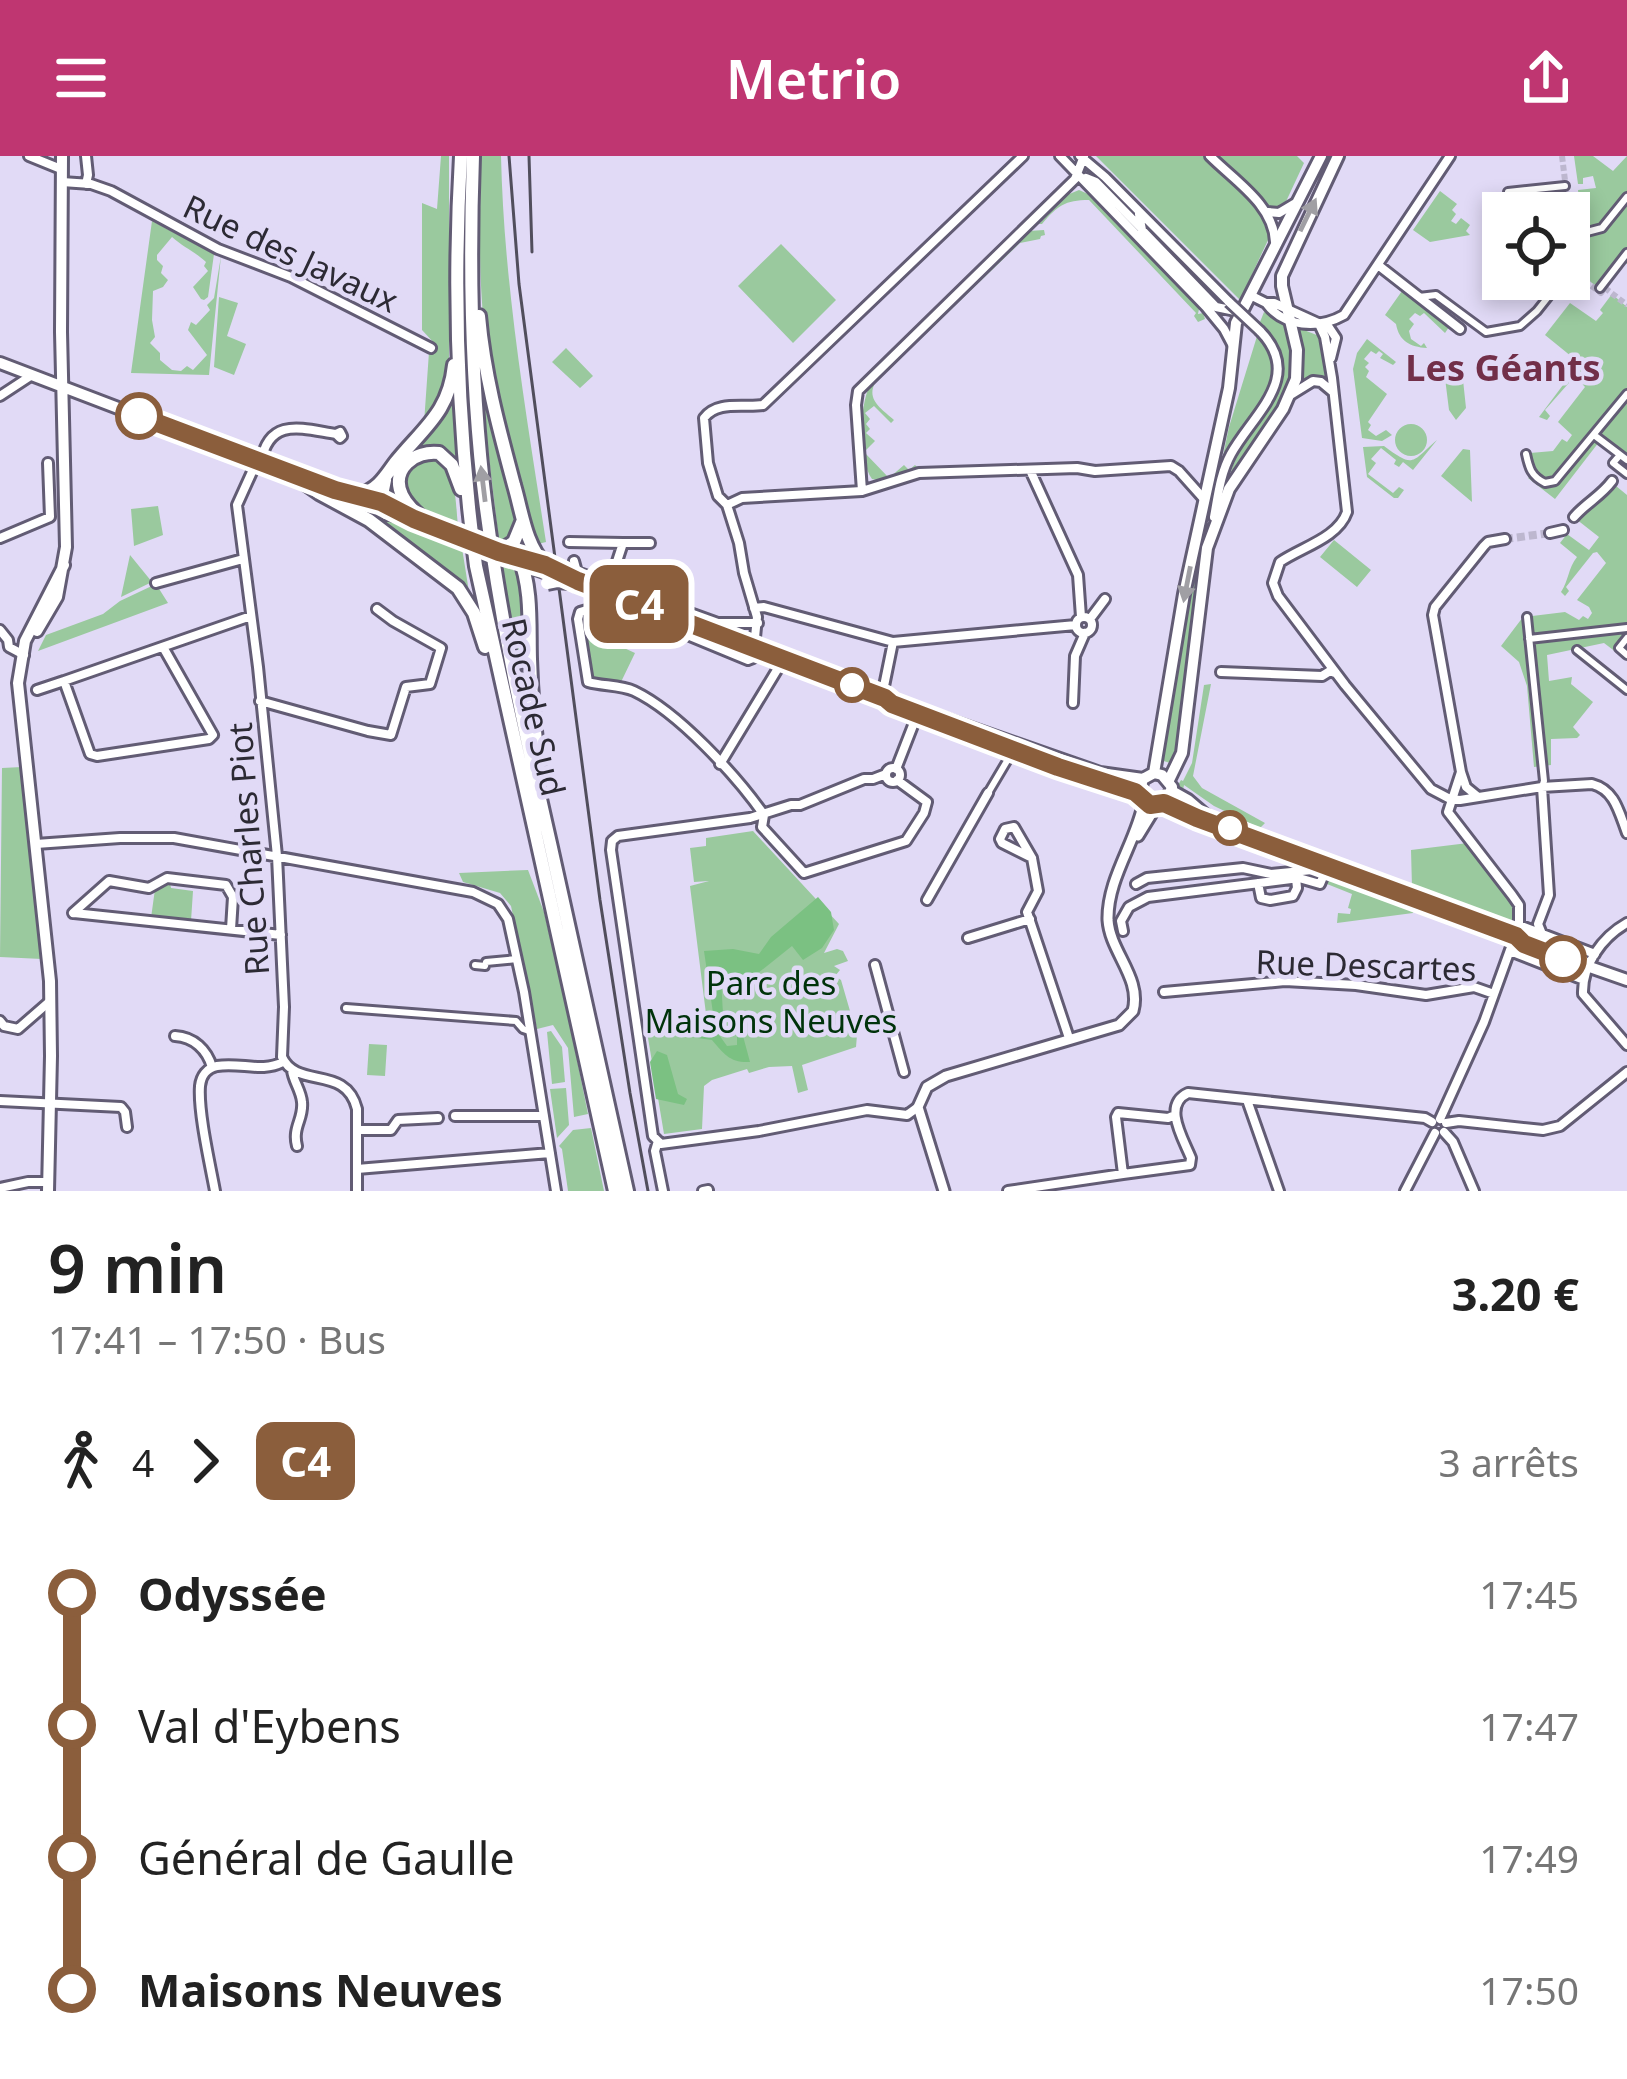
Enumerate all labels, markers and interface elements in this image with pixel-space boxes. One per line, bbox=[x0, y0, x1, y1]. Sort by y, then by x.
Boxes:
text: Metrio bbox=[726, 41, 901, 115]
icon: menu bbox=[48, 45, 114, 111]
icon: share bbox=[1513, 45, 1579, 111]
street label: Rue des Javaux bbox=[176, 184, 406, 322]
map controls bbox=[1482, 192, 1590, 300]
button: locate bbox=[1482, 192, 1590, 300]
one-way arrow bbox=[1298, 197, 1318, 232]
district label: Les Géants bbox=[1405, 343, 1601, 392]
unlabelled marker bbox=[117, 394, 161, 438]
one-way arrow bbox=[474, 465, 493, 502]
line badge: C4 bbox=[585, 565, 693, 643]
one-way arrow bbox=[1177, 566, 1196, 604]
text: C4 bbox=[614, 575, 665, 632]
street label: Rocade Sud bbox=[492, 614, 576, 800]
unlabelled marker bbox=[836, 669, 868, 701]
street label: Rue Charles Piot bbox=[217, 721, 279, 977]
unlabelled marker bbox=[1214, 812, 1246, 844]
unlabelled marker bbox=[1541, 937, 1585, 981]
street label: Rue Descartes bbox=[1255, 939, 1477, 991]
park label: Parc des Maisons Neuves bbox=[645, 960, 897, 1043]
text: 9 min bbox=[48, 1222, 227, 1312]
text: 3.20 € bbox=[1452, 1263, 1579, 1324]
text: 17:41 – 17:50 · Bus bbox=[48, 1312, 386, 1365]
icon: walk bbox=[48, 1428, 114, 1494]
icon: forward bbox=[172, 1428, 238, 1494]
text: C4 bbox=[280, 1432, 331, 1489]
text: 4 bbox=[132, 1435, 154, 1488]
text: 3 arrêts bbox=[1438, 1435, 1579, 1488]
text: Odyssée bbox=[138, 1563, 327, 1624]
text: 17:45 bbox=[1479, 1567, 1579, 1620]
text: Val d'Eybens bbox=[138, 1695, 401, 1756]
text: 17:47 bbox=[1479, 1699, 1579, 1752]
text: Général de Gaulle bbox=[138, 1827, 515, 1888]
text: 17:49 bbox=[1479, 1831, 1579, 1884]
text: Maisons Neuves bbox=[138, 1959, 503, 2020]
text: 17:50 bbox=[1479, 1963, 1579, 2016]

